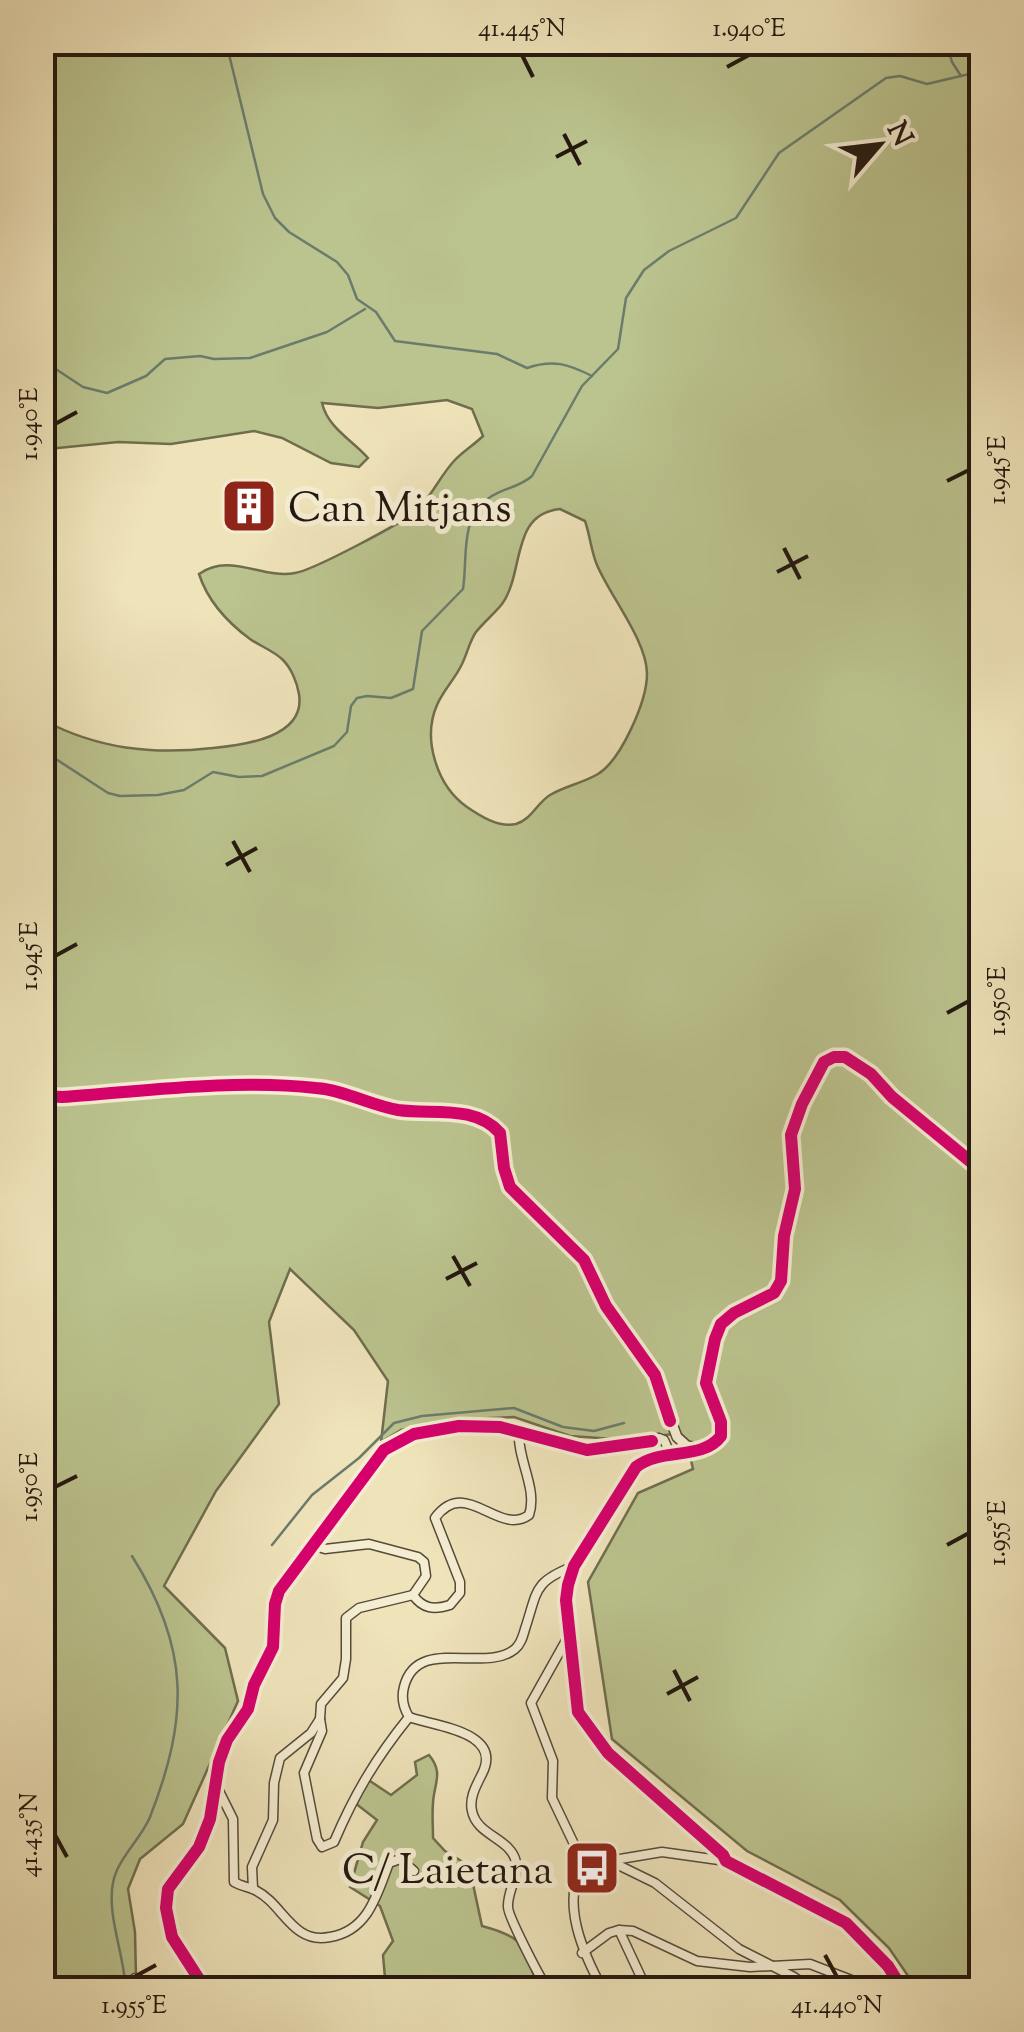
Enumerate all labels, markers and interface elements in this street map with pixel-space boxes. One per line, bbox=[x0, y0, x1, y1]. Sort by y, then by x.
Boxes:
text: 41.445°N bbox=[478, 12, 566, 48]
text: 1.940°E bbox=[712, 12, 786, 48]
north arrow bbox=[829, 95, 929, 195]
text: N bbox=[876, 115, 921, 154]
text: 1.940°E bbox=[13, 387, 49, 461]
text: 1.945°E bbox=[981, 435, 1017, 505]
building icon: Can Mitjans bbox=[219, 476, 279, 536]
place label: Can Mitjans bbox=[288, 481, 512, 541]
text: 1.945°E bbox=[13, 921, 49, 991]
text: 1.950°E bbox=[981, 966, 1017, 1036]
text: 1.950°E bbox=[13, 1452, 49, 1522]
text: 1.955°E bbox=[981, 1500, 1017, 1566]
text: 41.435°N bbox=[13, 1792, 49, 1878]
bus stop icon: C/ Laietana bbox=[562, 1838, 622, 1898]
place label: C/ Laietana bbox=[342, 1843, 553, 1903]
text: 1.955°E bbox=[101, 1989, 167, 2025]
text: 41.440°N bbox=[791, 1989, 883, 2025]

